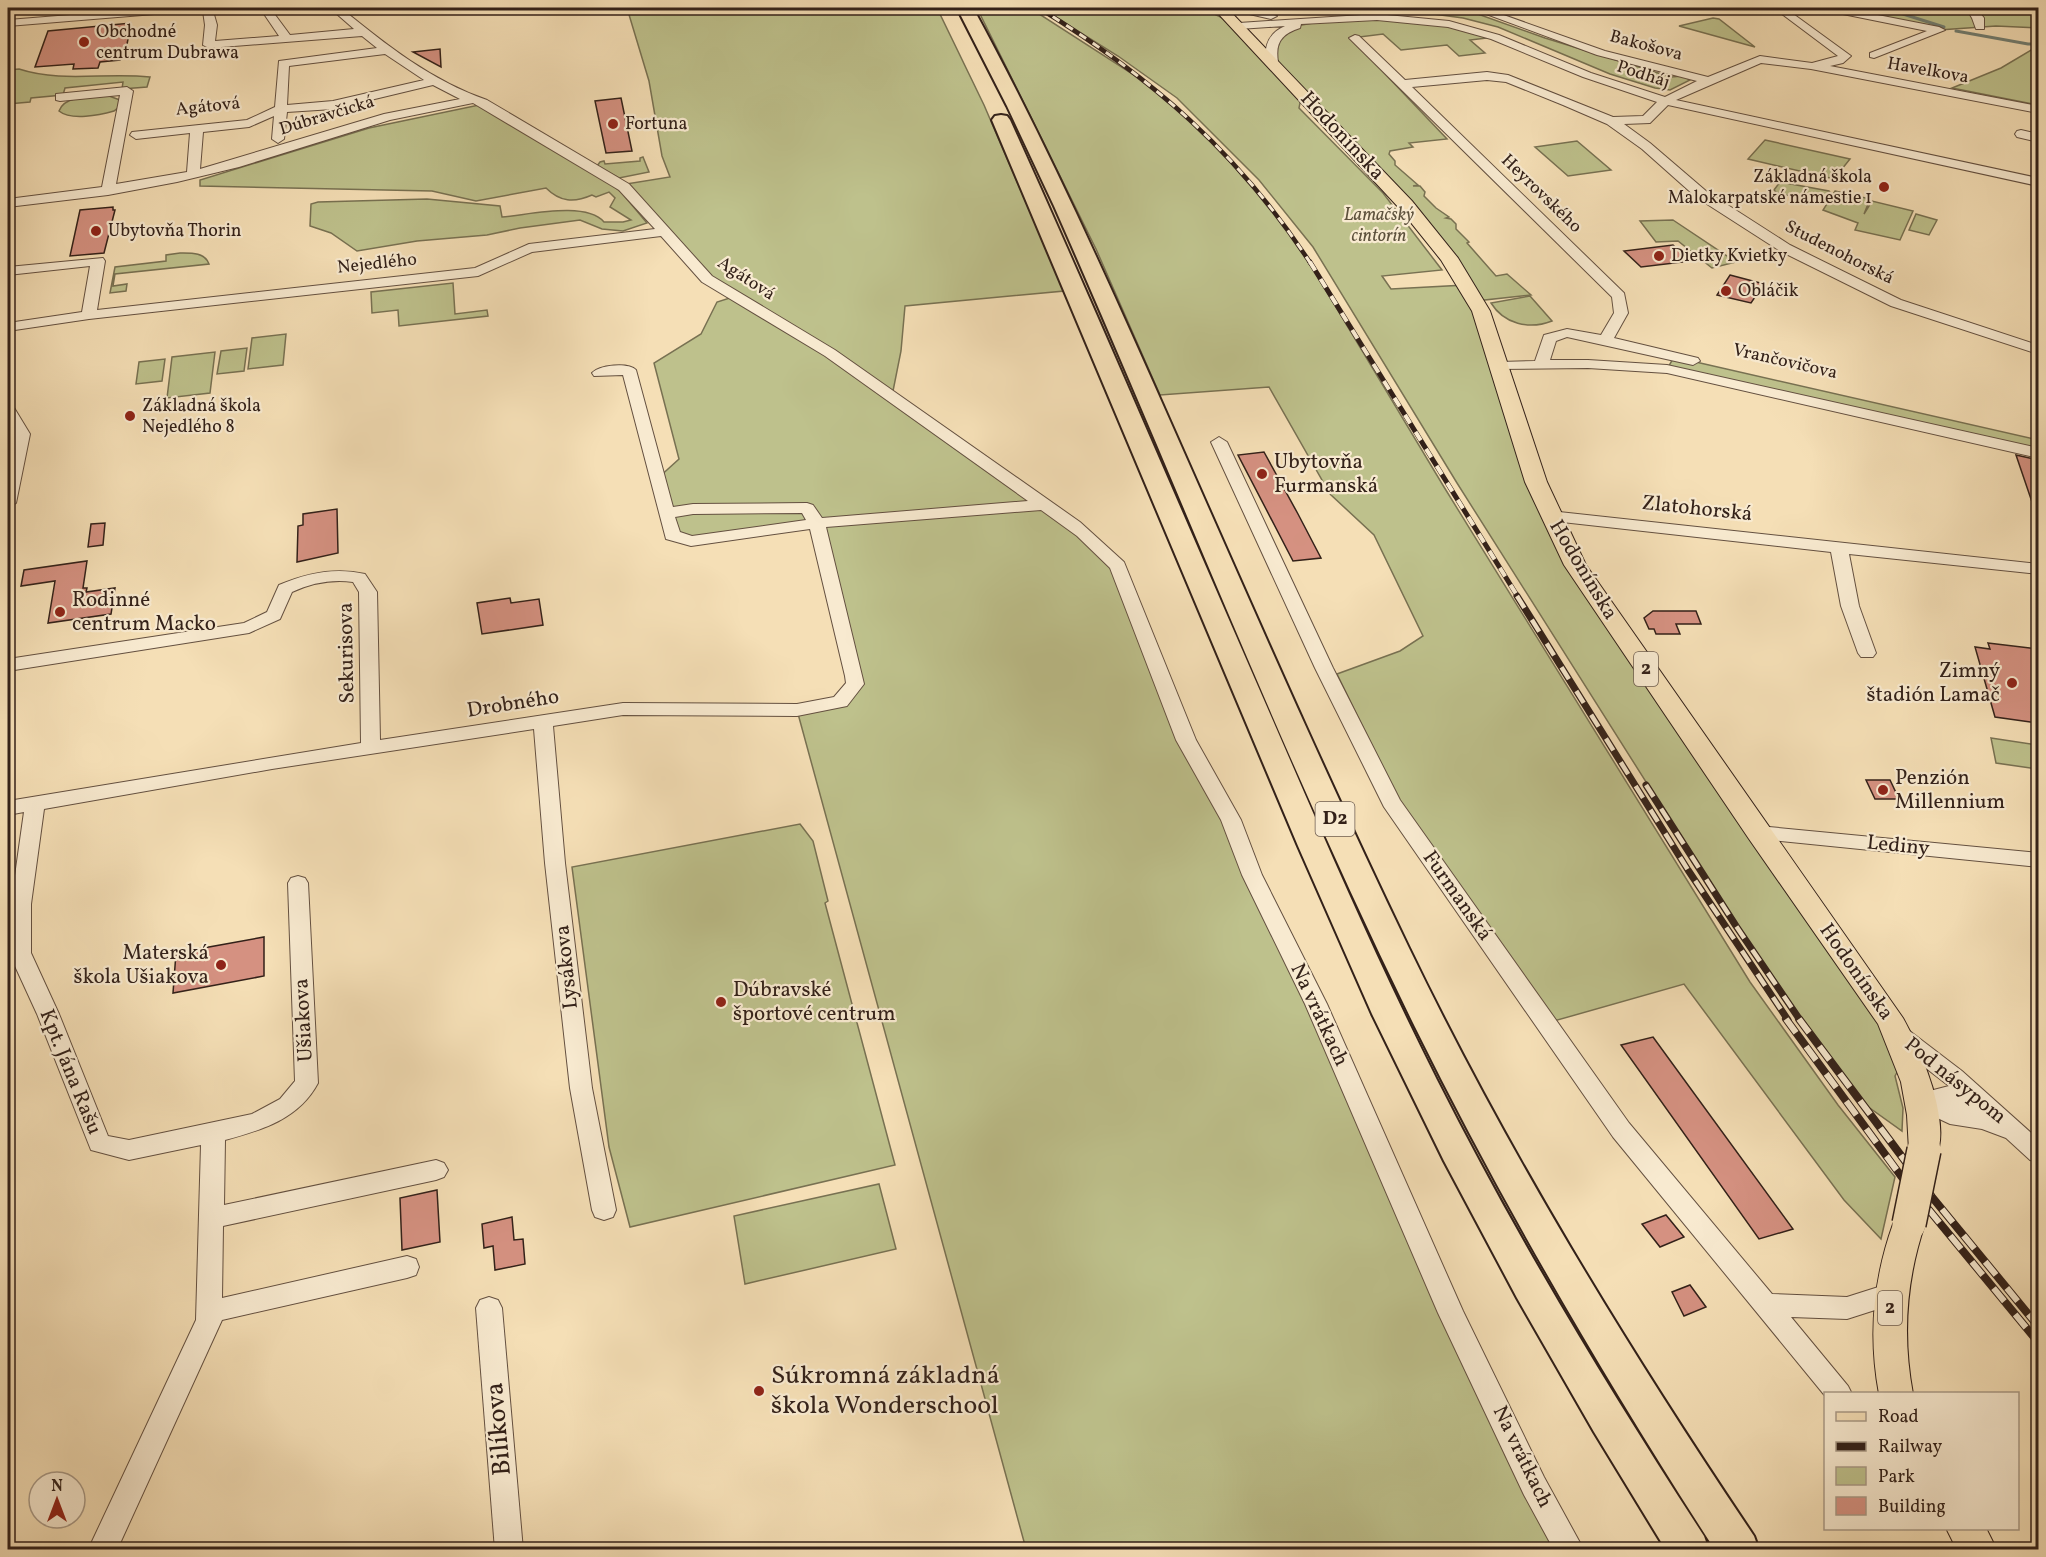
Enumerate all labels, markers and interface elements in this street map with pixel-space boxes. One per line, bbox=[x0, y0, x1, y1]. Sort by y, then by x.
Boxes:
place label: Obchodné centrum Dubrawa bbox=[96, 20, 239, 66]
street label: Bakošova bbox=[1607, 24, 1685, 68]
marker: Obchodné centrum Dubrawa bbox=[77, 35, 91, 49]
street label: Havelkova bbox=[1885, 52, 1971, 90]
street label: Podháj bbox=[1613, 55, 1673, 95]
street label: Hodonínska bbox=[1293, 85, 1391, 187]
street label: Dúbravčická bbox=[276, 90, 378, 142]
street label: Agátová bbox=[175, 91, 241, 123]
place label: Fortuna bbox=[625, 112, 688, 137]
marker: Fortuna bbox=[606, 117, 620, 131]
street label: Heyrovského bbox=[1495, 149, 1587, 239]
place label: Základná škola Malokarpatské námestie 1 bbox=[1668, 165, 1872, 211]
marker: Základná škola Malokarpatské námestie 1 bbox=[1877, 180, 1891, 194]
park label: Lamačský cintorín bbox=[1344, 203, 1414, 249]
street label: Studenohorská bbox=[1780, 215, 1898, 291]
place label: Ubytovňa Thorin bbox=[108, 219, 242, 244]
marker: Ubytovňa Thorin bbox=[89, 224, 103, 238]
place label: Dietky Kvietky bbox=[1671, 244, 1788, 269]
street label: Nejedlého bbox=[336, 247, 418, 281]
marker: Dietky Kvietky bbox=[1652, 249, 1666, 263]
street label: Agátová bbox=[712, 251, 780, 307]
place label: Obláčik bbox=[1738, 279, 1799, 304]
marker: Obláčik bbox=[1719, 284, 1733, 298]
street label: Vrančovičova bbox=[1730, 338, 1840, 386]
place label: Základná škola Nejedlého 8 bbox=[142, 394, 261, 440]
marker: Základná škola Nejedlého 8 bbox=[123, 409, 137, 423]
place label: Ubytovňa Furmanská bbox=[1274, 448, 1378, 501]
marker: Ubytovňa Furmanská bbox=[1255, 467, 1269, 481]
street label: Zlatohorská bbox=[1640, 489, 1754, 529]
street label: Hodonínska bbox=[1542, 514, 1624, 626]
place label: Rodinné centrum Macko bbox=[72, 586, 216, 639]
street label: Sekurisova bbox=[332, 602, 362, 704]
marker: Rodinné centrum Macko bbox=[53, 605, 67, 619]
road number: 2 bbox=[1634, 652, 1658, 686]
place label: Zimný štadión Lamač bbox=[1866, 657, 2001, 710]
marker: Zimný štadión Lamač bbox=[2005, 676, 2019, 690]
street label: Drobného bbox=[465, 682, 561, 726]
place label: Penzión Millennium bbox=[1895, 764, 2005, 817]
marker: Penzión Millennium bbox=[1876, 783, 1890, 797]
road number: D2 bbox=[1316, 802, 1354, 836]
street label: Lediny bbox=[1865, 828, 1931, 864]
street label: Furmanská bbox=[1415, 845, 1499, 947]
street label: Hodonínska bbox=[1812, 918, 1900, 1026]
street label: Lysákova bbox=[548, 923, 586, 1011]
place label: Materská škola Ušiakova bbox=[73, 939, 209, 992]
marker: Materská škola Ušiakova bbox=[214, 958, 228, 972]
street label: Na vrátkach bbox=[1283, 959, 1355, 1071]
place label: Dúbravské športové centrum bbox=[733, 976, 896, 1029]
street label: Ušiakova bbox=[287, 978, 321, 1062]
marker: Dúbravské športové centrum bbox=[714, 995, 728, 1009]
street label: Kpt. Jána Rašu bbox=[32, 1005, 108, 1139]
street label: Pod násypom bbox=[1898, 1031, 2012, 1131]
road number: 2 bbox=[1878, 1291, 1902, 1325]
place label: Súkromná základná škola Wonderschool bbox=[771, 1358, 1000, 1424]
street label: Bilíkova bbox=[477, 1381, 521, 1477]
marker: Súkromná základná škola Wonderschool bbox=[752, 1384, 766, 1398]
legend bbox=[1824, 1392, 2019, 1530]
street label: Na vrátkach bbox=[1485, 1401, 1559, 1513]
text: Road bbox=[1878, 1405, 1919, 1430]
text: Railway bbox=[1878, 1435, 1942, 1460]
text: Park bbox=[1878, 1465, 1915, 1490]
north arrow bbox=[27, 1470, 87, 1530]
text: N bbox=[51, 1476, 63, 1498]
text: Building bbox=[1878, 1495, 1946, 1520]

